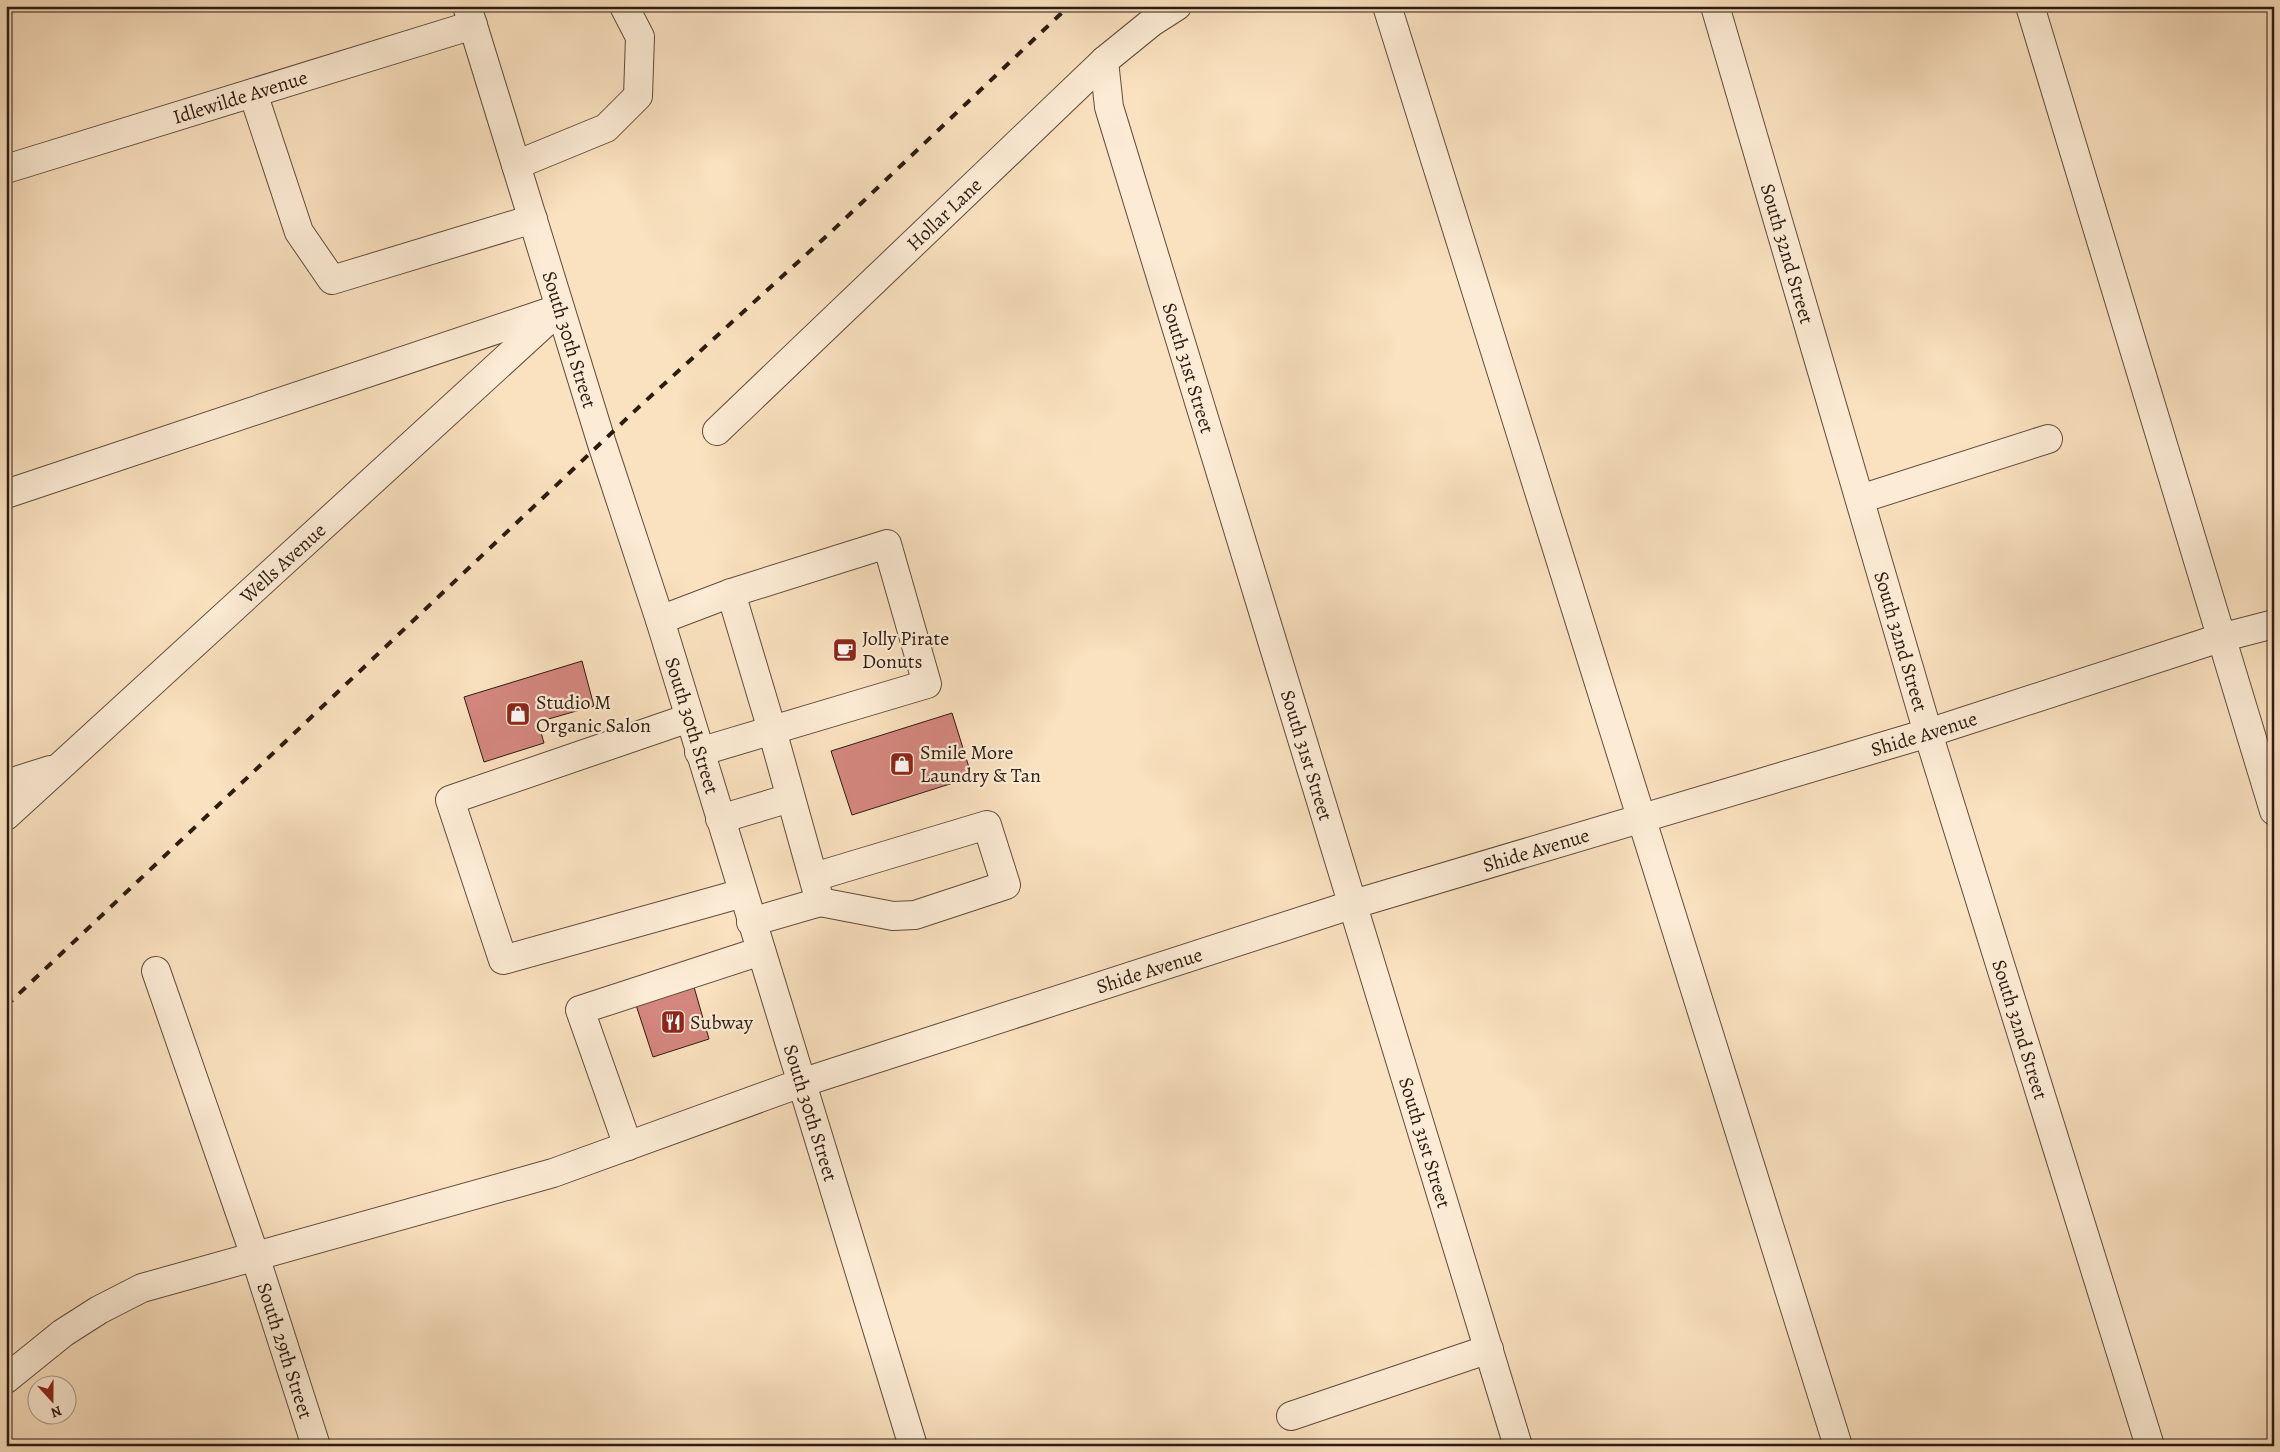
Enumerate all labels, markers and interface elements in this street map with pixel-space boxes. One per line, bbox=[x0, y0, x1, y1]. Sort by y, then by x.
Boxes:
street label: Idlewilde Avenue bbox=[170, 63, 311, 130]
street label: Hollar Lane bbox=[900, 171, 988, 257]
street label: South 32nd Street bbox=[1754, 180, 1821, 327]
street label: South 30th Street bbox=[536, 268, 604, 412]
street label: South 31st Street bbox=[1156, 299, 1221, 437]
street label: Wells Avenue bbox=[233, 517, 331, 610]
street label: South 32nd Street bbox=[1868, 568, 1935, 715]
place label: Jolly Pirate Donuts bbox=[862, 625, 949, 675]
cafe icon: Jolly Pirate Donuts bbox=[832, 637, 858, 663]
street label: South 30th Street bbox=[659, 654, 726, 798]
street label: South 31st Street bbox=[1274, 687, 1340, 824]
place label: Studio M Organic Salon bbox=[536, 689, 651, 739]
shop icon: Studio M Organic Salon bbox=[505, 701, 531, 727]
street label: Shide Avenue bbox=[1868, 704, 1981, 763]
place label: Smile More Laundry & Tan bbox=[920, 739, 1041, 789]
shop icon: Smile More Laundry & Tan bbox=[889, 751, 915, 777]
street label: Shide Avenue bbox=[1479, 821, 1593, 878]
street label: Shide Avenue bbox=[1093, 940, 1206, 1000]
street label: South 32nd Street bbox=[1986, 956, 2055, 1103]
restaurant icon: Subway bbox=[660, 1009, 686, 1035]
place label: Subway bbox=[690, 1009, 754, 1036]
street label: South 30th Street bbox=[777, 1041, 845, 1185]
street label: South 31st Street bbox=[1393, 1074, 1458, 1212]
street label: South 29th Street bbox=[251, 1279, 320, 1422]
north arrow bbox=[28, 1374, 78, 1424]
text: N bbox=[48, 1401, 65, 1422]

